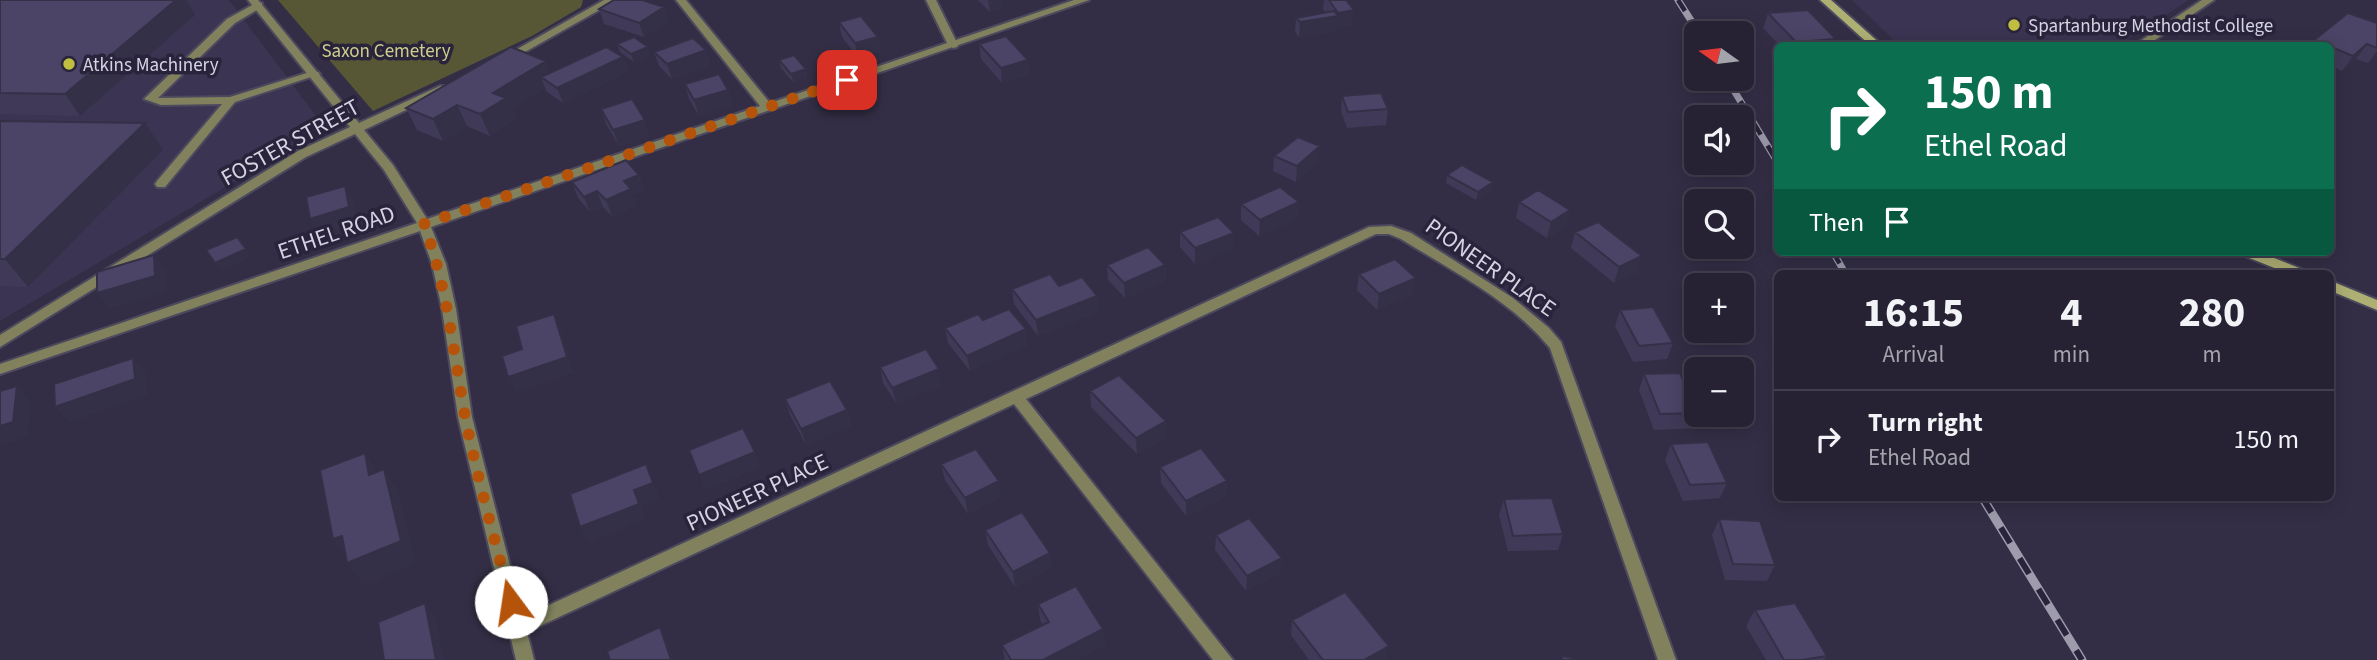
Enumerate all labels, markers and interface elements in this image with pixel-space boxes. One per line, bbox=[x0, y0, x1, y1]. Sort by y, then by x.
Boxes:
place label: Spartanburg Methodist College bbox=[2028, 13, 2273, 40]
marker: Spartanburg Methodist College bbox=[2006, 17, 2022, 33]
north arrow bbox=[1684, 21, 1754, 91]
map controls bbox=[1684, 21, 1754, 427]
park label: Saxon Cemetery bbox=[321, 38, 451, 65]
pin bbox=[817, 50, 877, 110]
place label: Atkins Machinery bbox=[83, 52, 219, 79]
marker: Atkins Machinery bbox=[61, 56, 77, 72]
text: 150 m bbox=[1924, 58, 2053, 128]
icon: arrive bbox=[828, 61, 866, 99]
icon: right bbox=[1809, 70, 1900, 161]
street label: FOSTER STREET bbox=[215, 91, 366, 194]
button: sound bbox=[1684, 105, 1754, 175]
text: Ethel Road bbox=[1924, 123, 2067, 169]
button: search bbox=[1684, 189, 1754, 259]
street label: ETHEL ROAD bbox=[273, 197, 399, 268]
icon: arrive bbox=[1878, 203, 1916, 241]
text: Then bbox=[1809, 204, 1864, 241]
street label: PIONEER PLACE bbox=[1419, 210, 1563, 325]
button: + bbox=[1684, 273, 1754, 343]
text: 16:15 bbox=[1863, 283, 1964, 343]
text: 4 bbox=[2060, 283, 2082, 343]
text: 280 bbox=[2179, 283, 2245, 343]
text: Arrival bbox=[1882, 338, 1944, 371]
text: min bbox=[2053, 338, 2090, 371]
text: m bbox=[2202, 338, 2222, 371]
button: − bbox=[1684, 357, 1754, 427]
text: Turn right bbox=[1868, 404, 1983, 441]
icon: right bbox=[1809, 420, 1847, 458]
text: 150 m bbox=[2233, 421, 2299, 458]
text: Ethel Road bbox=[1868, 441, 1971, 474]
street label: PIONEER PLACE bbox=[681, 445, 833, 540]
position arrow bbox=[474, 565, 548, 639]

